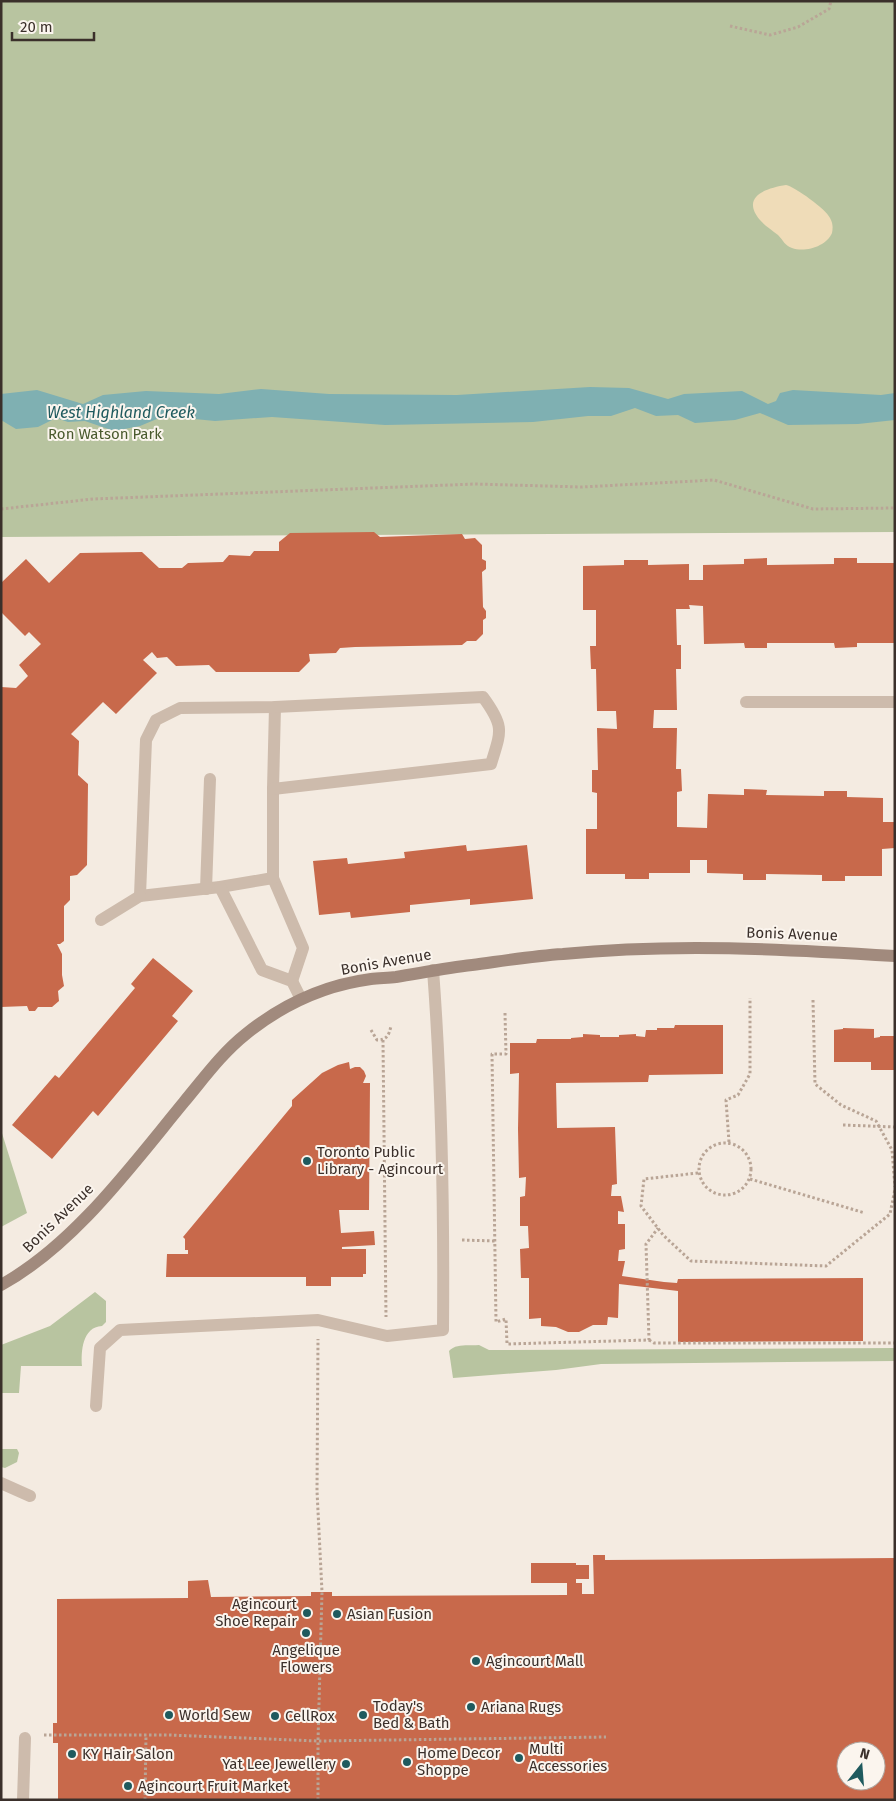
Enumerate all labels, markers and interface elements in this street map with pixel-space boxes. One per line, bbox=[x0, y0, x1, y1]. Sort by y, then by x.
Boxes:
scale bar bbox=[12, 10, 95, 42]
text: 20 m bbox=[20, 18, 53, 36]
water label: West Highland Creek bbox=[47, 403, 195, 422]
park label: Ron Watson Park bbox=[48, 425, 162, 443]
street label: Bonis Avenue bbox=[746, 923, 838, 945]
street label: Bonis Avenue bbox=[339, 945, 433, 979]
place label: Toronto Public Library - Agincourt bbox=[317, 1143, 444, 1178]
marker: Toronto Public Library - Agincourt bbox=[301, 1155, 313, 1167]
street label: Bonis Avenue bbox=[19, 1180, 97, 1256]
place label: Agincourt Shoe Repair bbox=[215, 1595, 298, 1630]
place label: Asian Fusion bbox=[347, 1605, 432, 1623]
marker: Agincourt Shoe Repair bbox=[301, 1607, 313, 1619]
marker: Asian Fusion bbox=[331, 1608, 343, 1620]
marker: Angelique Flowers bbox=[300, 1627, 312, 1639]
place label: Angelique Flowers bbox=[272, 1641, 340, 1676]
place label: Agincourt Mall bbox=[486, 1652, 584, 1670]
marker: Agincourt Mall bbox=[470, 1655, 482, 1667]
place label: Today's Bed & Bath bbox=[373, 1697, 450, 1732]
place label: Ariana Rugs bbox=[481, 1698, 561, 1716]
marker: Ariana Rugs bbox=[465, 1701, 477, 1713]
place label: World Sew bbox=[179, 1706, 250, 1724]
place label: CellRox bbox=[285, 1707, 336, 1725]
marker: World Sew bbox=[163, 1709, 175, 1721]
marker: Today's Bed & Bath bbox=[357, 1709, 369, 1721]
marker: CellRox bbox=[269, 1710, 281, 1722]
place label: Multi Accessories bbox=[529, 1740, 607, 1775]
north arrow bbox=[836, 1741, 886, 1791]
place label: Home Decor Shoppe bbox=[417, 1744, 500, 1779]
place label: KY Hair Salon bbox=[82, 1745, 173, 1763]
text: N bbox=[858, 1745, 872, 1764]
marker: KY Hair Salon bbox=[66, 1748, 78, 1760]
marker: Multi Accessories bbox=[513, 1752, 525, 1764]
place label: Yat Lee Jewellery bbox=[222, 1755, 337, 1773]
marker: Home Decor Shoppe bbox=[401, 1756, 413, 1768]
marker: Yat Lee Jewellery bbox=[340, 1758, 352, 1770]
place label: Agincourt Fruit Market bbox=[138, 1777, 289, 1795]
marker: Agincourt Fruit Market bbox=[122, 1780, 134, 1792]

